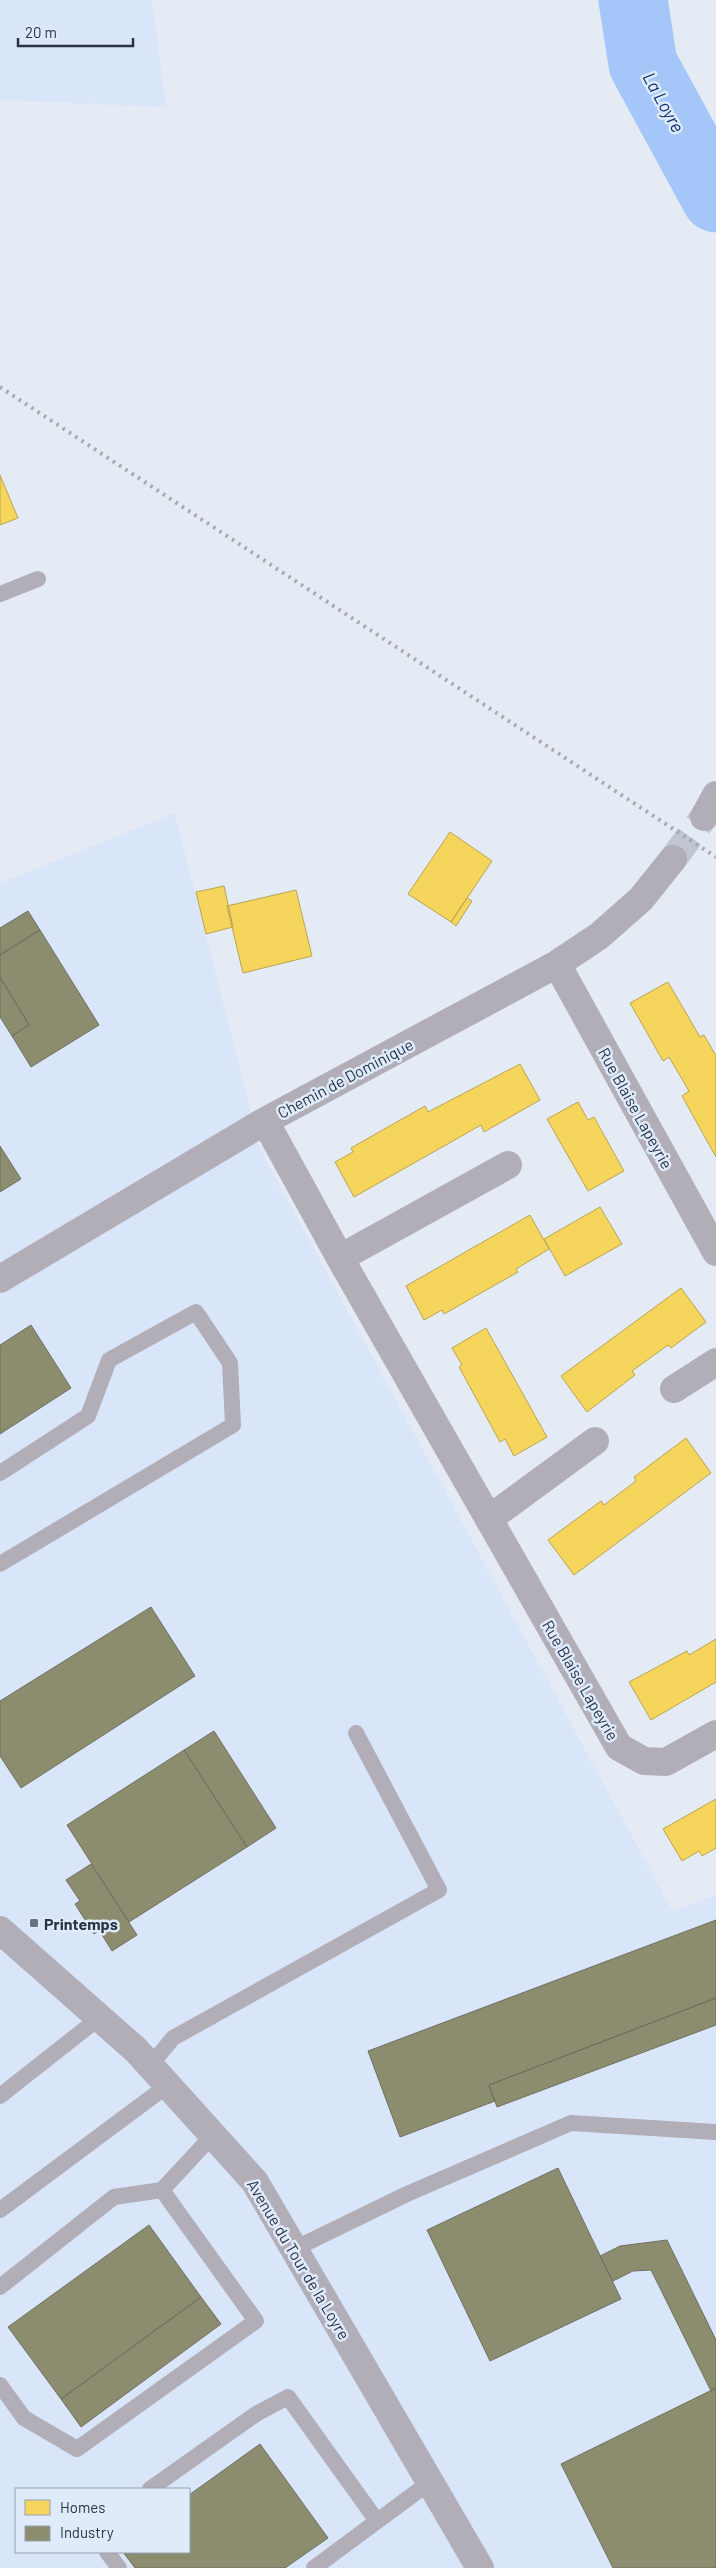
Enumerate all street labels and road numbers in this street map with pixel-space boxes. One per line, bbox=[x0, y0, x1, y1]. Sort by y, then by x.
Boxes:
street label: Chemin de Dominique bbox=[274, 1034, 416, 1122]
street label: Rue Blaise Lapeyrie bbox=[595, 1044, 677, 1172]
street label: Rue Blaise Lapeyrie bbox=[539, 1617, 623, 1743]
street label: Avenue du Tour de la Loyre bbox=[244, 2175, 354, 2343]

